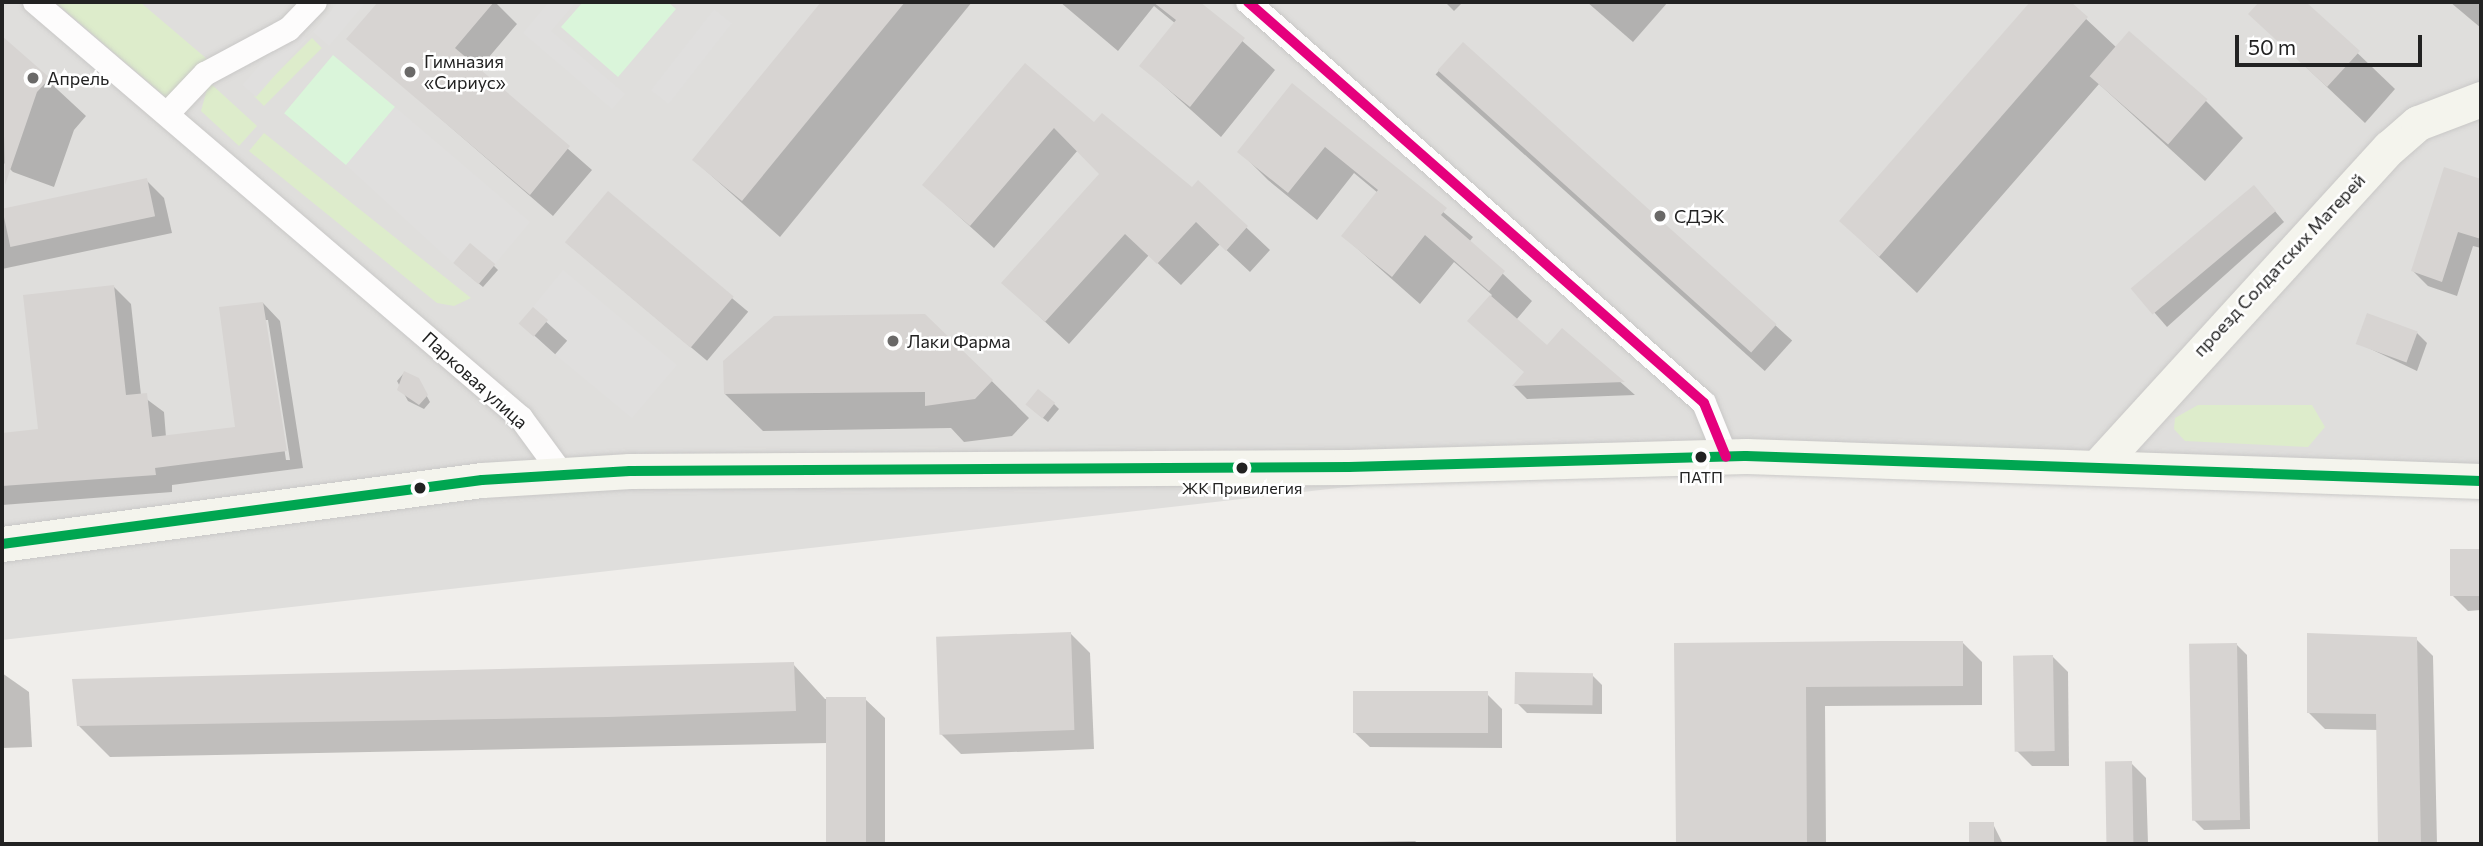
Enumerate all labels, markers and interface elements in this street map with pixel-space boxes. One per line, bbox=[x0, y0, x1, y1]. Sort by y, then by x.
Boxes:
scale bar bbox=[2238, 21, 2425, 65]
text: 50 m bbox=[2248, 34, 2296, 59]
place label: Гимназия «Сириус» bbox=[424, 51, 506, 94]
marker: Гимназия «Сириус» bbox=[402, 64, 418, 80]
place label: Апрель bbox=[47, 67, 109, 89]
marker: Апрель bbox=[25, 70, 41, 86]
street label: проезд Солдатских Матерей bbox=[2189, 169, 2369, 361]
place label: СДЭК bbox=[1674, 205, 1725, 227]
marker: СДЭК bbox=[1652, 208, 1668, 224]
street label: Парковая улица bbox=[418, 327, 532, 433]
place label: Лаки Фарма bbox=[907, 330, 1011, 352]
marker: Лаки Фарма bbox=[885, 333, 901, 349]
marker: ПАТП bbox=[1694, 450, 1708, 464]
marker: ЖК Привилегия bbox=[1235, 461, 1249, 475]
place label: ПАТП bbox=[1679, 467, 1723, 487]
place label: ЖК Привилегия bbox=[1182, 478, 1302, 498]
unlabelled marker bbox=[413, 481, 427, 495]

